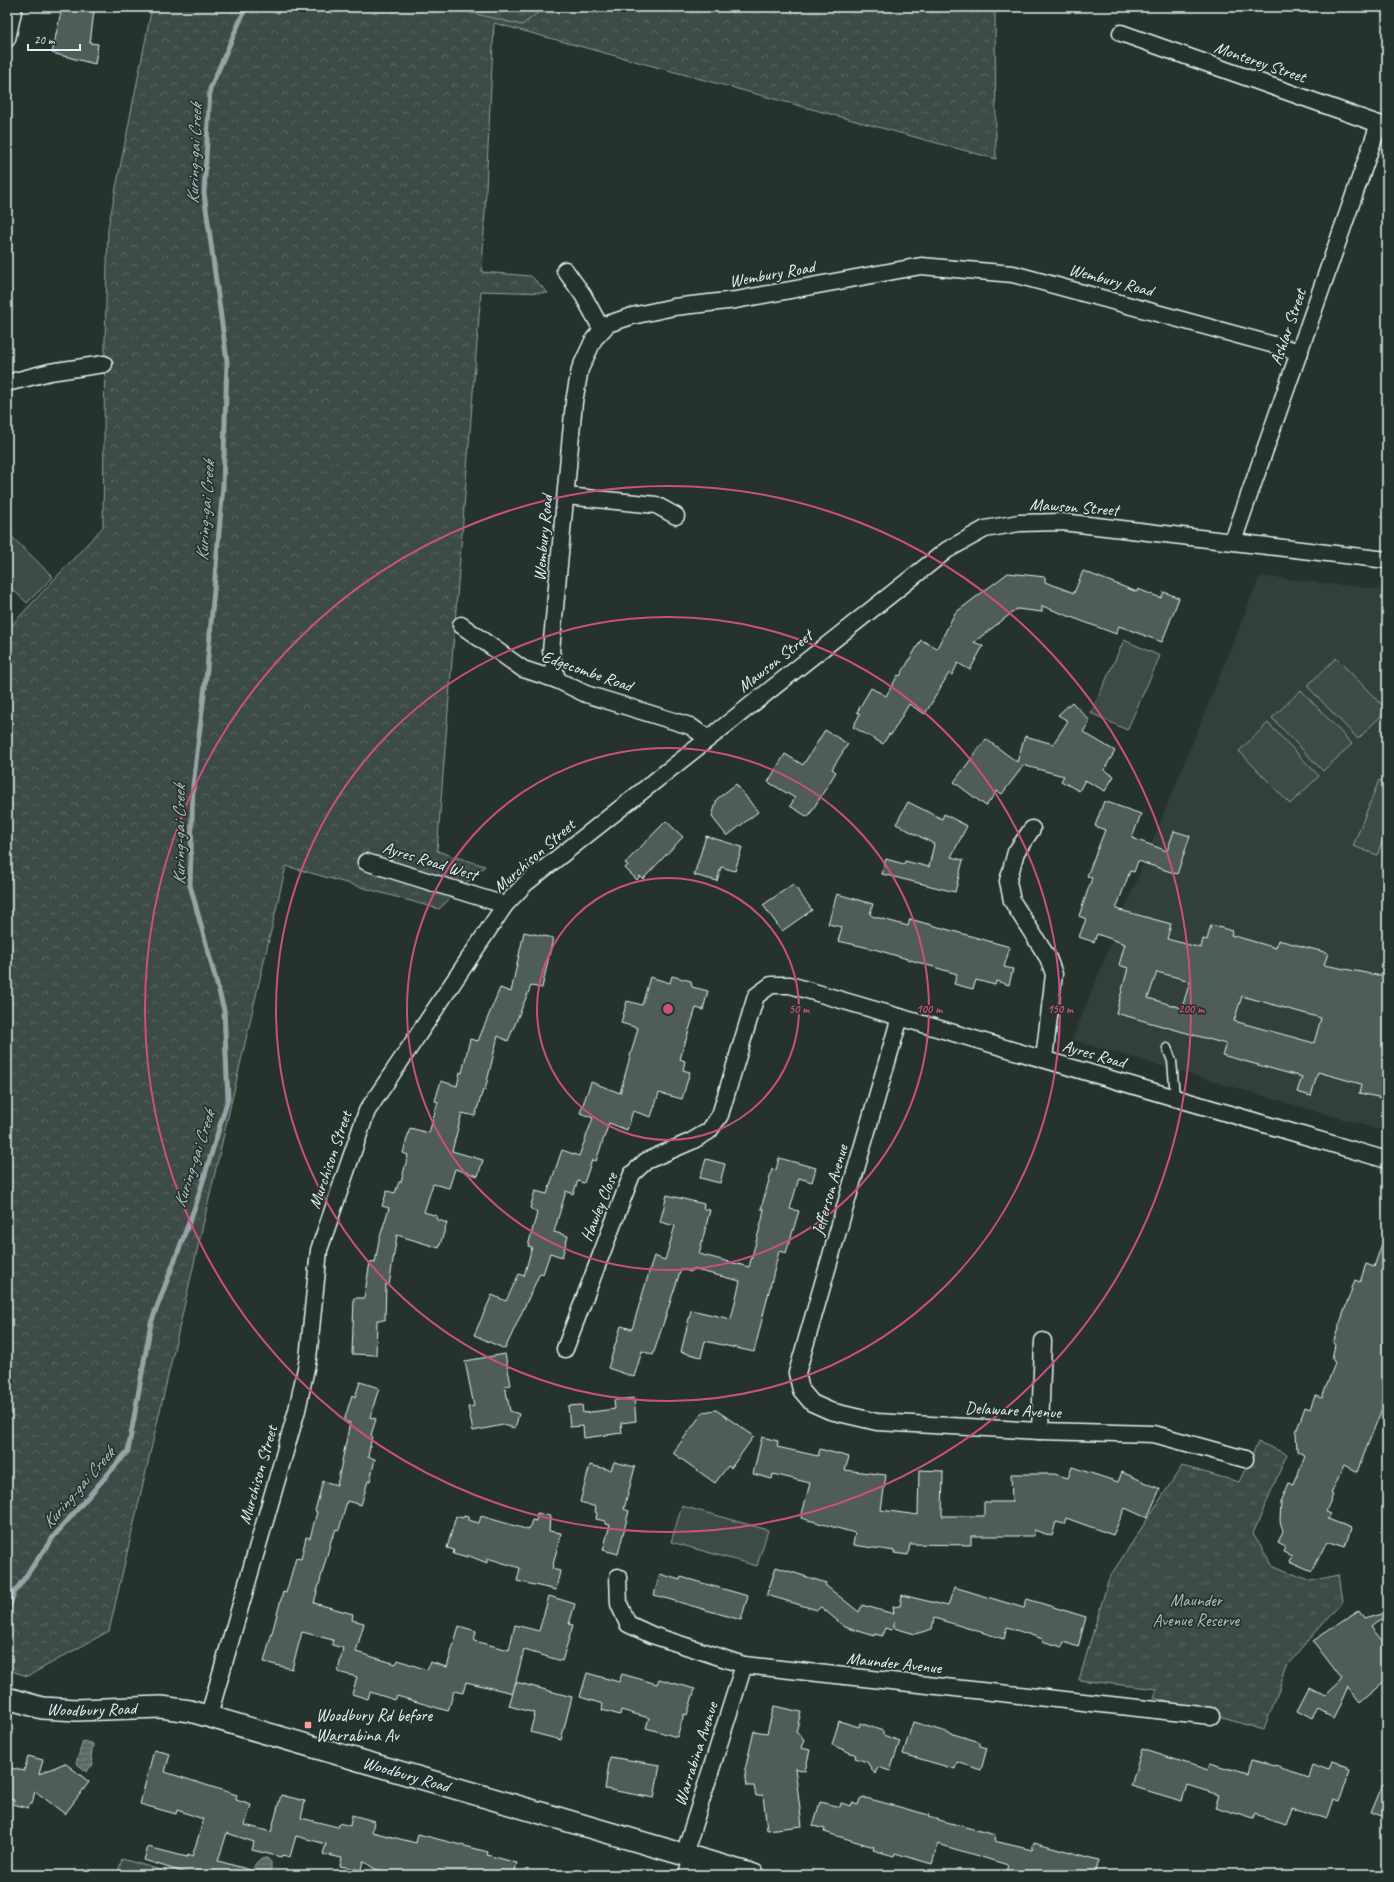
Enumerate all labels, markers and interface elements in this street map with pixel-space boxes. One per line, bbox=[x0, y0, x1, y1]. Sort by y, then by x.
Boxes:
scale bar bbox=[28, 26, 80, 52]
text: 20 m bbox=[34, 32, 56, 48]
street label: Monterey Street bbox=[1212, 37, 1311, 88]
water label: Kuring-gai Creek bbox=[181, 100, 207, 204]
street label: Wembury Road bbox=[728, 256, 820, 292]
street label: Wembury Road bbox=[1067, 259, 1159, 302]
street label: Ashlar Street bbox=[1265, 284, 1312, 368]
water label: Kuring-gai Creek bbox=[191, 457, 220, 562]
street label: Wembury Road bbox=[529, 491, 558, 582]
street label: Mawson Street bbox=[1029, 493, 1121, 521]
street label: Mawson Street bbox=[734, 624, 818, 697]
street label: Edgecombe Road bbox=[539, 646, 637, 697]
water label: Kuring-gai Creek bbox=[168, 782, 190, 885]
street label: Murchison Street bbox=[489, 813, 581, 897]
street label: Ayres Road West bbox=[380, 837, 482, 886]
text: 50 m bbox=[789, 1001, 810, 1017]
text: 100 m bbox=[916, 1001, 943, 1017]
text: 150 m bbox=[1047, 1001, 1074, 1017]
text: 200 m bbox=[1178, 1001, 1205, 1017]
centre of rings bbox=[661, 1002, 675, 1016]
street label: Ayres Road bbox=[1060, 1035, 1130, 1074]
water label: Kuring-gai Creek bbox=[168, 1105, 221, 1210]
street label: Murchison Street bbox=[304, 1106, 357, 1211]
street label: Jefferson Avenue bbox=[807, 1141, 853, 1239]
street label: Hawley Close bbox=[576, 1168, 623, 1244]
street label: Delaware Avenue bbox=[965, 1397, 1063, 1423]
street label: Murchison Street bbox=[234, 1421, 283, 1527]
water label: Kuring-gai Creek bbox=[37, 1440, 121, 1533]
park label: Maunder Avenue Reserve bbox=[1153, 1590, 1241, 1631]
street label: Maunder Avenue bbox=[846, 1648, 944, 1679]
street label: Woodbury Road bbox=[46, 1697, 140, 1721]
street label: Warrabina Avenue bbox=[669, 1698, 723, 1808]
place label: Woodbury Rd before Warrabina Av bbox=[316, 1705, 433, 1746]
marker: Woodbury Rd before Warrabina Av bbox=[303, 1720, 313, 1730]
street label: Woodbury Road bbox=[360, 1751, 455, 1797]

